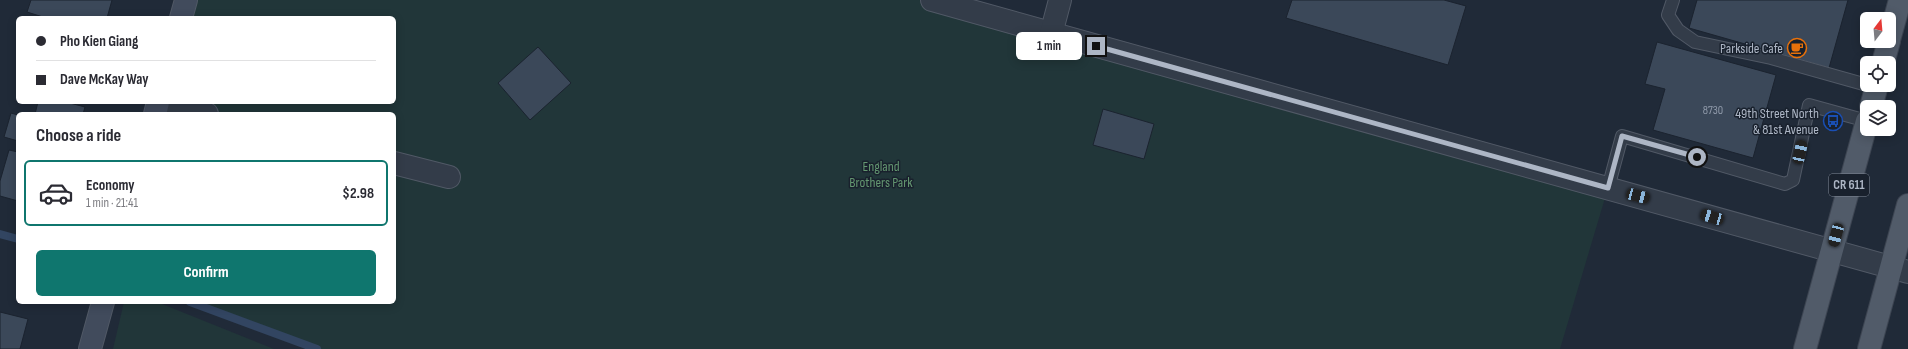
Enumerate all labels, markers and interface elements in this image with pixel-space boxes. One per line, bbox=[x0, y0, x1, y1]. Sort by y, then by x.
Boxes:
north arrow bbox=[1860, 12, 1896, 48]
map controls bbox=[1860, 12, 1896, 136]
text: Pho Kien Giang bbox=[60, 32, 138, 51]
callout: 1 min bbox=[1016, 32, 1082, 60]
route end bbox=[1087, 37, 1105, 55]
cafe icon: Parkside Cafe bbox=[1786, 37, 1808, 59]
text: 1 min bbox=[1037, 38, 1061, 54]
place label: Parkside Cafe bbox=[1720, 40, 1783, 57]
button: locate bbox=[1860, 56, 1896, 92]
text: Dave McKay Way bbox=[60, 70, 149, 89]
button: layers bbox=[1860, 100, 1896, 136]
house number: 8730 bbox=[1703, 103, 1723, 118]
place label: 49th Street North & 81st Avenue bbox=[1735, 105, 1819, 138]
bus stop icon: 49th Street North & 81st Avenue bbox=[1822, 110, 1844, 132]
text: Choose a ride bbox=[36, 125, 121, 146]
car bbox=[1792, 139, 1808, 165]
route start bbox=[1688, 148, 1706, 166]
park label: England Brothers Park bbox=[849, 158, 913, 191]
road number: CR 611 bbox=[1829, 174, 1869, 196]
icon: car bbox=[38, 175, 74, 211]
text: Economy bbox=[86, 176, 135, 195]
text: $2.98 bbox=[342, 184, 374, 203]
car bbox=[1625, 187, 1651, 205]
text: 1 min · 21:41 bbox=[86, 195, 138, 211]
car bbox=[1699, 208, 1725, 226]
car bbox=[1827, 222, 1845, 248]
button: Confirm bbox=[36, 250, 376, 296]

